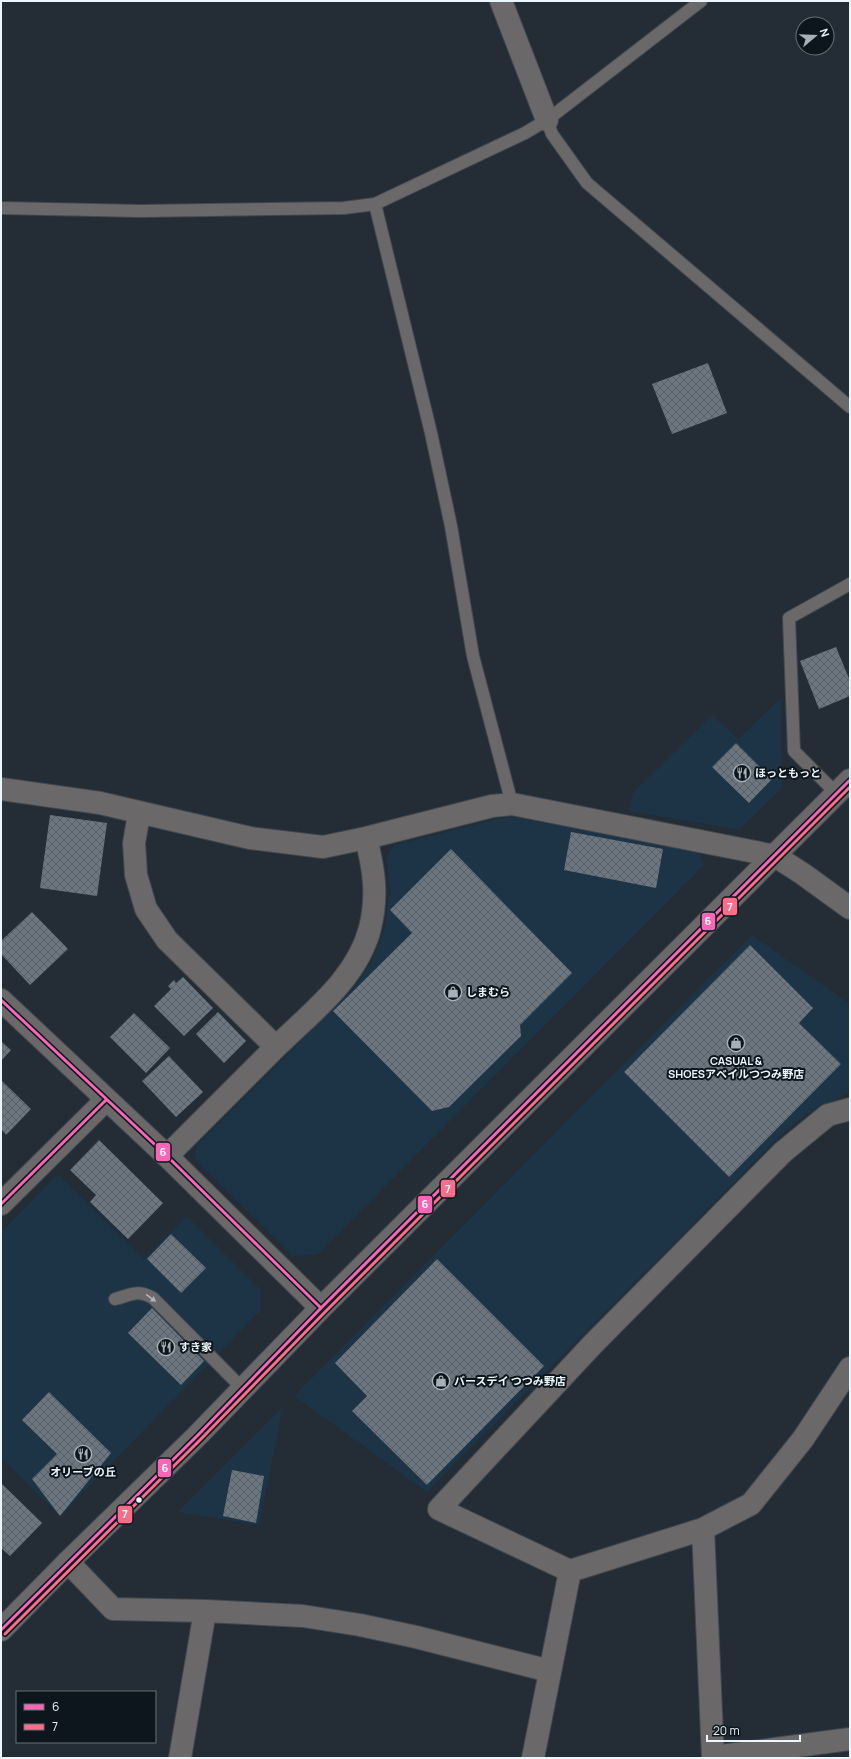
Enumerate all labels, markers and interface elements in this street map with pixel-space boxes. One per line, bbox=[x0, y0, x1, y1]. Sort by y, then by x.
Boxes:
north arrow bbox=[795, 16, 835, 56]
text: N bbox=[817, 26, 833, 39]
restaurant icon: ほっともっと bbox=[732, 763, 752, 783]
place label: ほっともっと bbox=[755, 765, 821, 780]
line badge: 7 bbox=[722, 897, 738, 916]
text: 7 bbox=[727, 899, 733, 914]
line badge: 6 bbox=[701, 912, 716, 931]
text: 6 bbox=[705, 913, 712, 928]
shop icon: しまむら bbox=[443, 982, 463, 1002]
place label: しまむら bbox=[466, 984, 510, 999]
shop icon: CASUAL & SHOESアベイルつつみ野店 bbox=[726, 1033, 746, 1053]
place label: CASUAL & SHOESアベイルつつみ野店 bbox=[668, 1053, 804, 1081]
line badge: 6 bbox=[155, 1142, 171, 1162]
text: 6 bbox=[160, 1144, 167, 1159]
line badge: 7 bbox=[440, 1179, 456, 1198]
text: 7 bbox=[445, 1181, 451, 1196]
line badge: 6 bbox=[417, 1195, 433, 1214]
text: 6 bbox=[422, 1196, 429, 1211]
one-way arrow bbox=[146, 1294, 157, 1302]
restaurant icon: すき家 bbox=[156, 1337, 176, 1357]
place label: すき家 bbox=[179, 1339, 212, 1354]
shop icon: バースデイ つつみ野店 bbox=[431, 1371, 451, 1391]
place label: バースデイ つつみ野店 bbox=[454, 1373, 566, 1388]
restaurant icon: オリーブの丘 bbox=[73, 1444, 93, 1464]
line badge: 6 bbox=[157, 1458, 172, 1478]
text: 6 bbox=[162, 1460, 169, 1475]
place label: オリーブの丘 bbox=[50, 1464, 116, 1479]
unlabelled marker bbox=[134, 1495, 144, 1505]
line badge: 7 bbox=[117, 1505, 133, 1524]
text: 7 bbox=[122, 1506, 128, 1521]
legend bbox=[16, 1691, 156, 1743]
text: 6 bbox=[52, 1698, 59, 1715]
scale bar bbox=[707, 1717, 800, 1743]
text: 7 bbox=[52, 1718, 58, 1735]
text: 20 m bbox=[713, 1722, 740, 1739]

